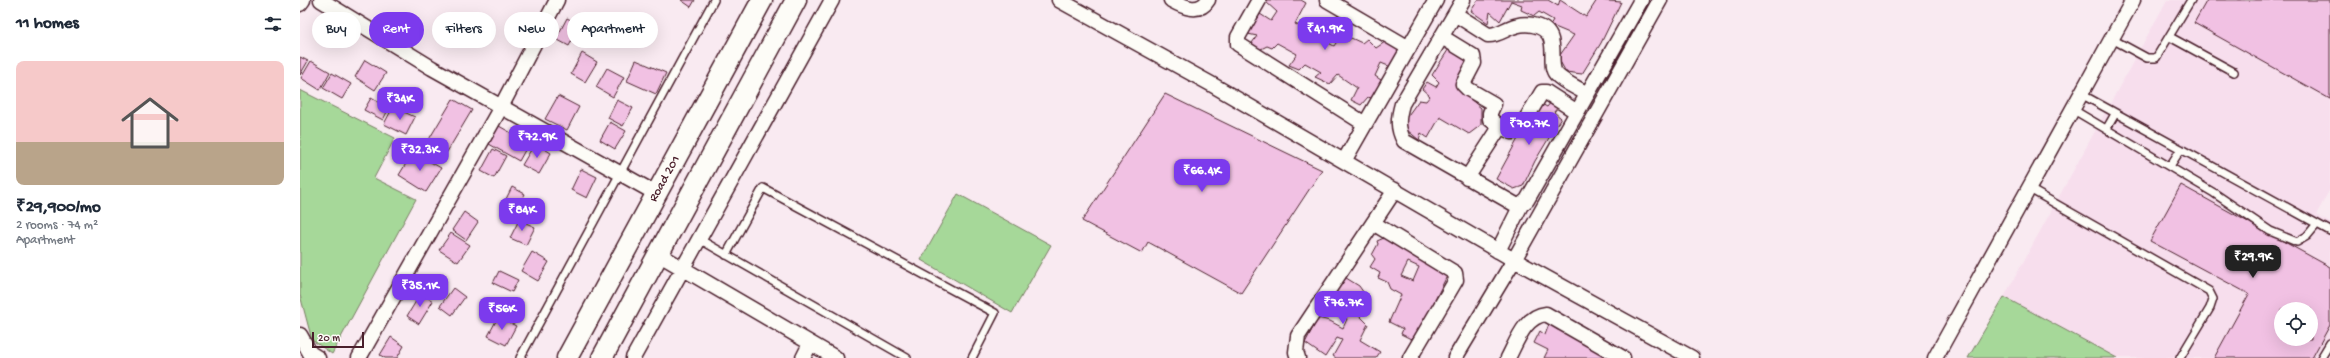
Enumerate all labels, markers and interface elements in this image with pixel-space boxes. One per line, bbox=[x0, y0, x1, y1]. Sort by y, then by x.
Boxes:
chip: Buy bbox=[312, 12, 361, 48]
chip: Rent bbox=[369, 12, 424, 48]
chip: Filters bbox=[432, 12, 496, 48]
chip: New bbox=[504, 12, 559, 48]
chip: Apartment bbox=[567, 12, 658, 48]
icon: filters bbox=[262, 13, 284, 35]
text: 11 homes bbox=[16, 14, 79, 34]
pin: ₹41.9K bbox=[1292, 17, 1358, 51]
text: ₹41.9K bbox=[1307, 22, 1343, 37]
icon: home bbox=[114, 87, 186, 159]
pin: ₹34K bbox=[376, 87, 424, 121]
text: ₹34K bbox=[386, 92, 414, 107]
pin: ₹70.7K bbox=[1496, 112, 1562, 146]
text: ₹70.7K bbox=[1509, 117, 1549, 132]
pin: ₹72.9K bbox=[504, 125, 570, 159]
text: ₹72.9K bbox=[518, 130, 556, 145]
pin: ₹32.3K bbox=[387, 138, 453, 172]
text: ₹32.3K bbox=[401, 143, 439, 158]
street label: Road 201 bbox=[646, 153, 684, 205]
pin: ₹66.4K bbox=[1169, 159, 1235, 193]
text: ₹66.4K bbox=[1183, 164, 1221, 179]
text: ₹29,900/mo bbox=[16, 198, 101, 218]
pin: ₹84K bbox=[498, 198, 546, 232]
text: ₹84K bbox=[508, 203, 536, 218]
text: 2 rooms · 74 m² bbox=[16, 218, 98, 233]
text: Apartment bbox=[16, 233, 75, 248]
pin: ₹29.9K bbox=[2220, 245, 2286, 279]
text: ₹29.9K bbox=[2234, 250, 2272, 265]
pin: ₹35.1K bbox=[387, 274, 453, 308]
text: ₹35.1K bbox=[401, 279, 439, 294]
pin: ₹76.7K bbox=[1310, 291, 1376, 325]
text: ₹76.7K bbox=[1324, 296, 1362, 311]
pin: ₹56K bbox=[478, 297, 526, 331]
text: ₹56K bbox=[488, 302, 516, 317]
map controls bbox=[2274, 302, 2318, 346]
button: locate bbox=[2274, 302, 2318, 346]
scale bar bbox=[312, 330, 364, 349]
text: 20 m bbox=[318, 333, 340, 345]

